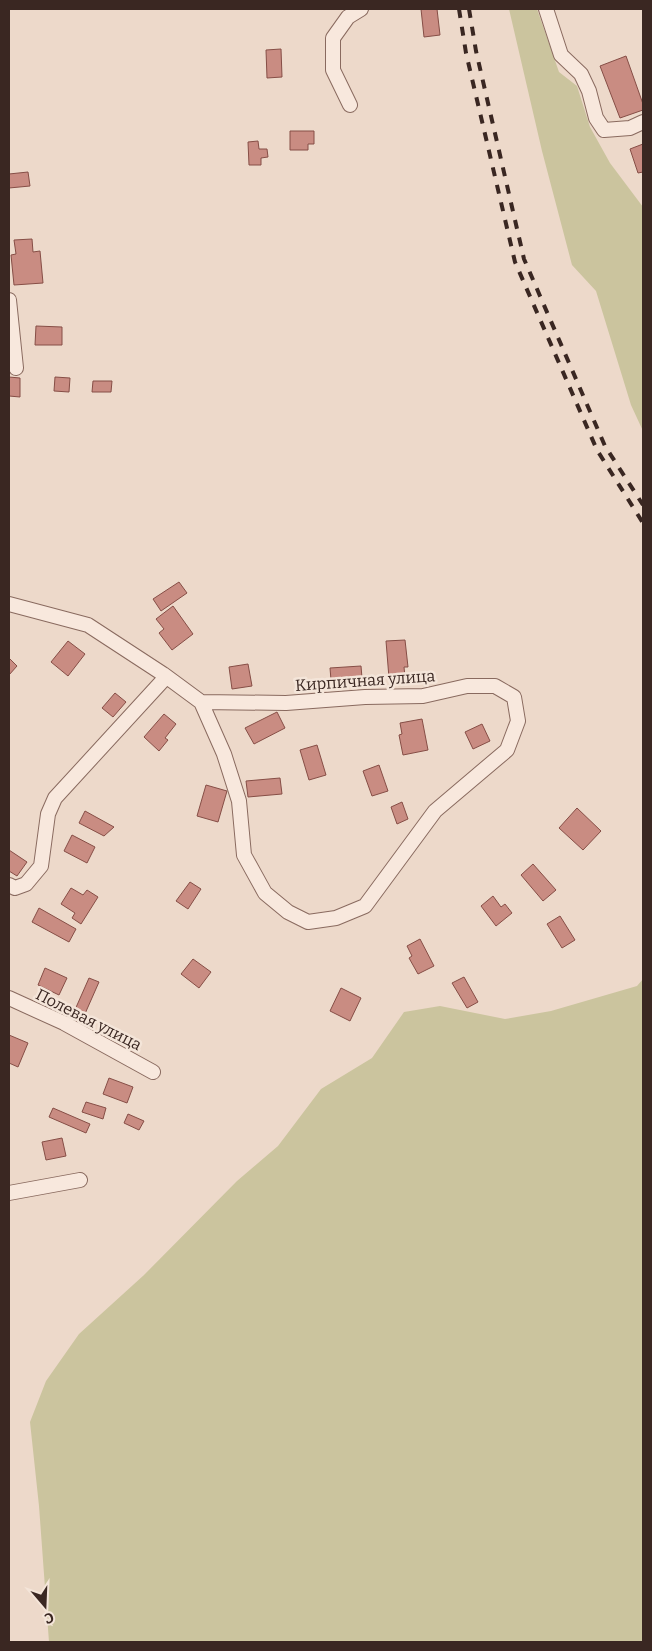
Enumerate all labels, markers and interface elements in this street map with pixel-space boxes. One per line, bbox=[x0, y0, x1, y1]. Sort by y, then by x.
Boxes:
street label: Кирпичная улица bbox=[294, 666, 436, 695]
street label: Полевая улица bbox=[33, 985, 145, 1054]
north arrow bbox=[20, 1581, 70, 1631]
text: С bbox=[42, 1608, 56, 1627]

